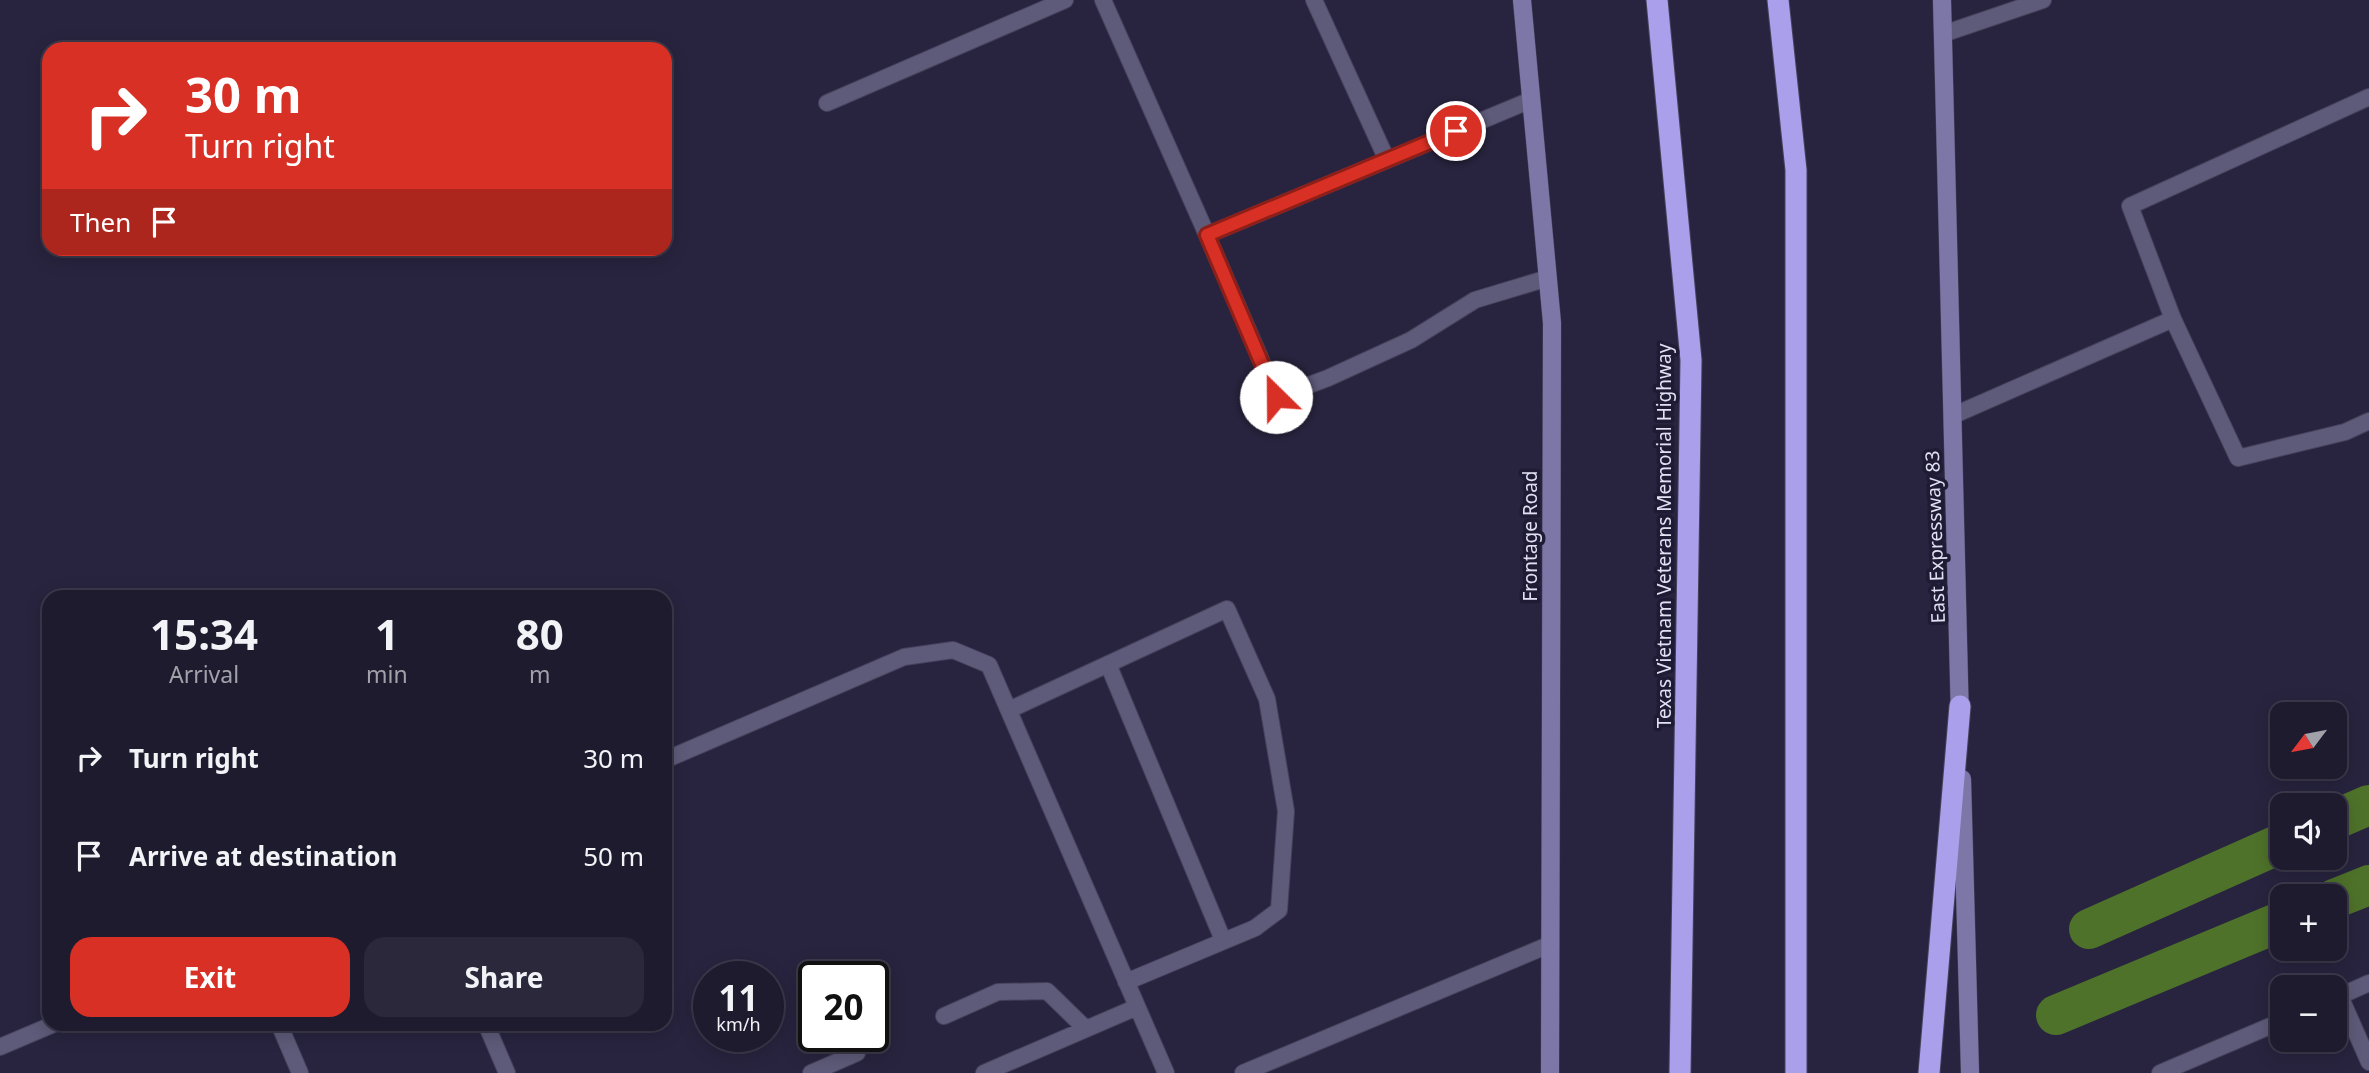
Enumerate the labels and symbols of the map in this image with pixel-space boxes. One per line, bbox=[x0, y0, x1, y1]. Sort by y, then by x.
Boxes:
pin bbox=[1426, 101, 1486, 161]
street label: Texas Vietnam Veterans Memorial Highway bbox=[1651, 343, 1677, 728]
position arrow bbox=[1239, 360, 1313, 434]
street label: East Expressway 83 bbox=[1919, 450, 1951, 624]
street label: Frontage Road bbox=[1517, 470, 1543, 602]
north arrow bbox=[2270, 702, 2347, 779]
speed limit sign: 20 bbox=[798, 961, 889, 1052]

